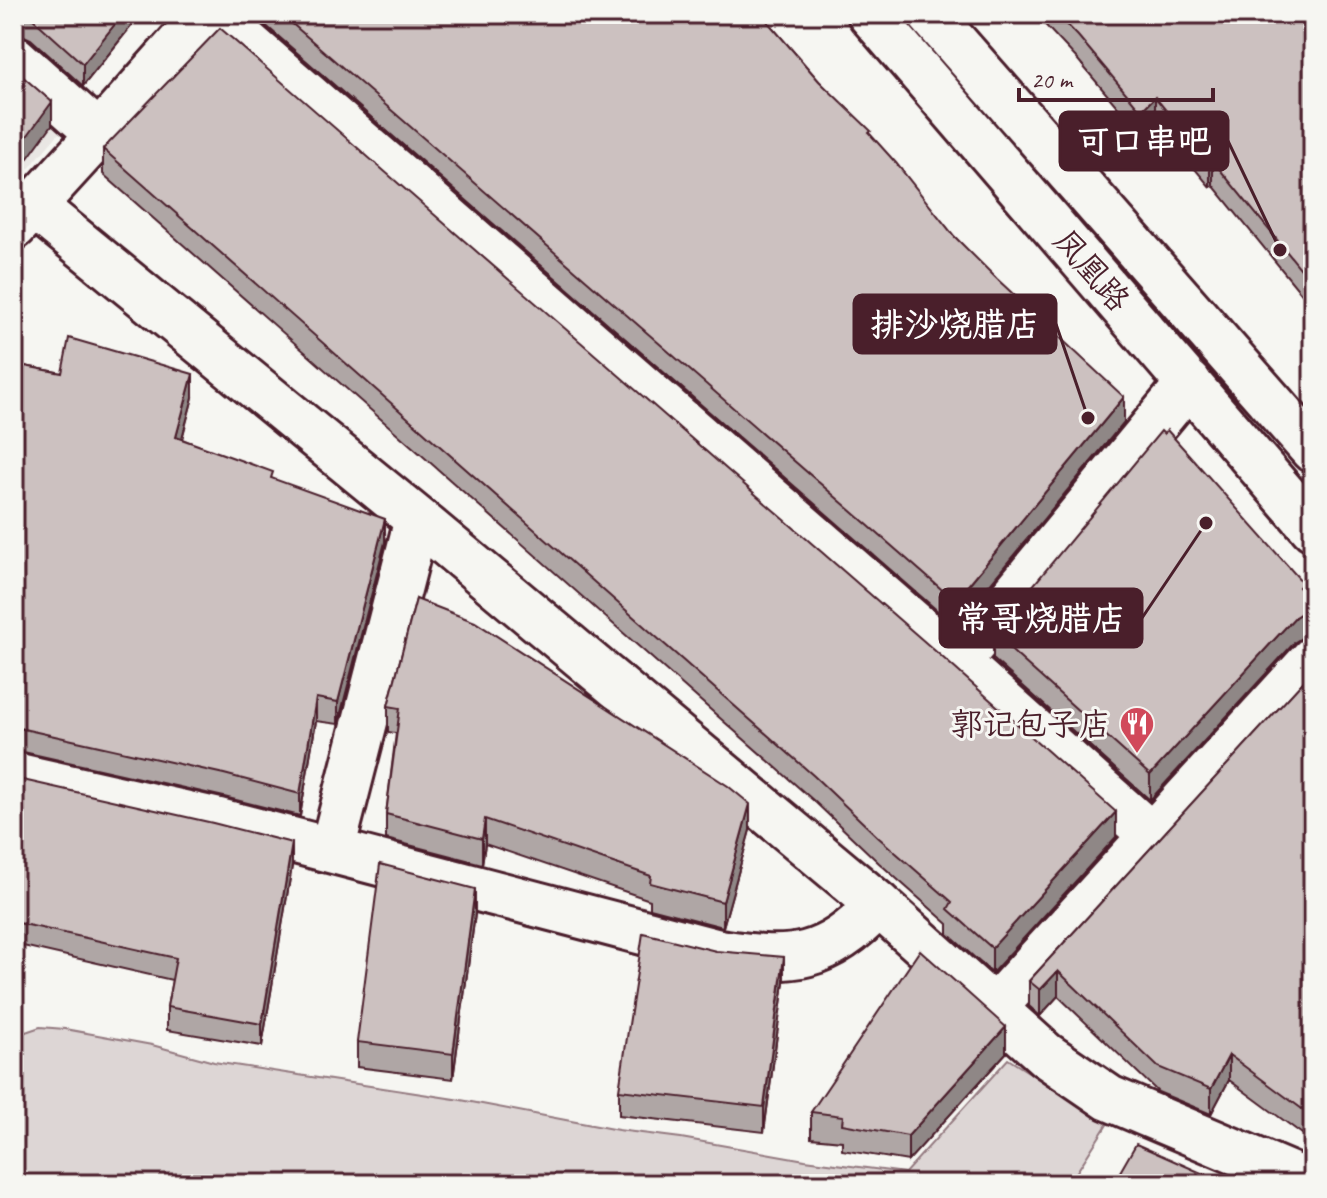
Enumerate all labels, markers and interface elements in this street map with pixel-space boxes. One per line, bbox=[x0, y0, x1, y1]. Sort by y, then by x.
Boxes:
scale bar bbox=[1019, 52, 1213, 102]
text: 20 m bbox=[1031, 65, 1074, 95]
callout: 可口串吧 bbox=[1060, 112, 1228, 170]
text: 可口串吧 bbox=[1076, 120, 1212, 163]
street label: 凤凰路 bbox=[1045, 221, 1139, 320]
callout: 排沙烧腊店 bbox=[854, 295, 1056, 353]
text: 排沙烧腊店 bbox=[870, 303, 1040, 346]
callout: 常哥烧腊店 bbox=[940, 589, 1142, 647]
text: 常哥烧腊店 bbox=[956, 597, 1126, 640]
place label: 郭记包子店 bbox=[951, 704, 1111, 745]
restaurant icon: 郭记包子店 bbox=[1118, 705, 1156, 755]

